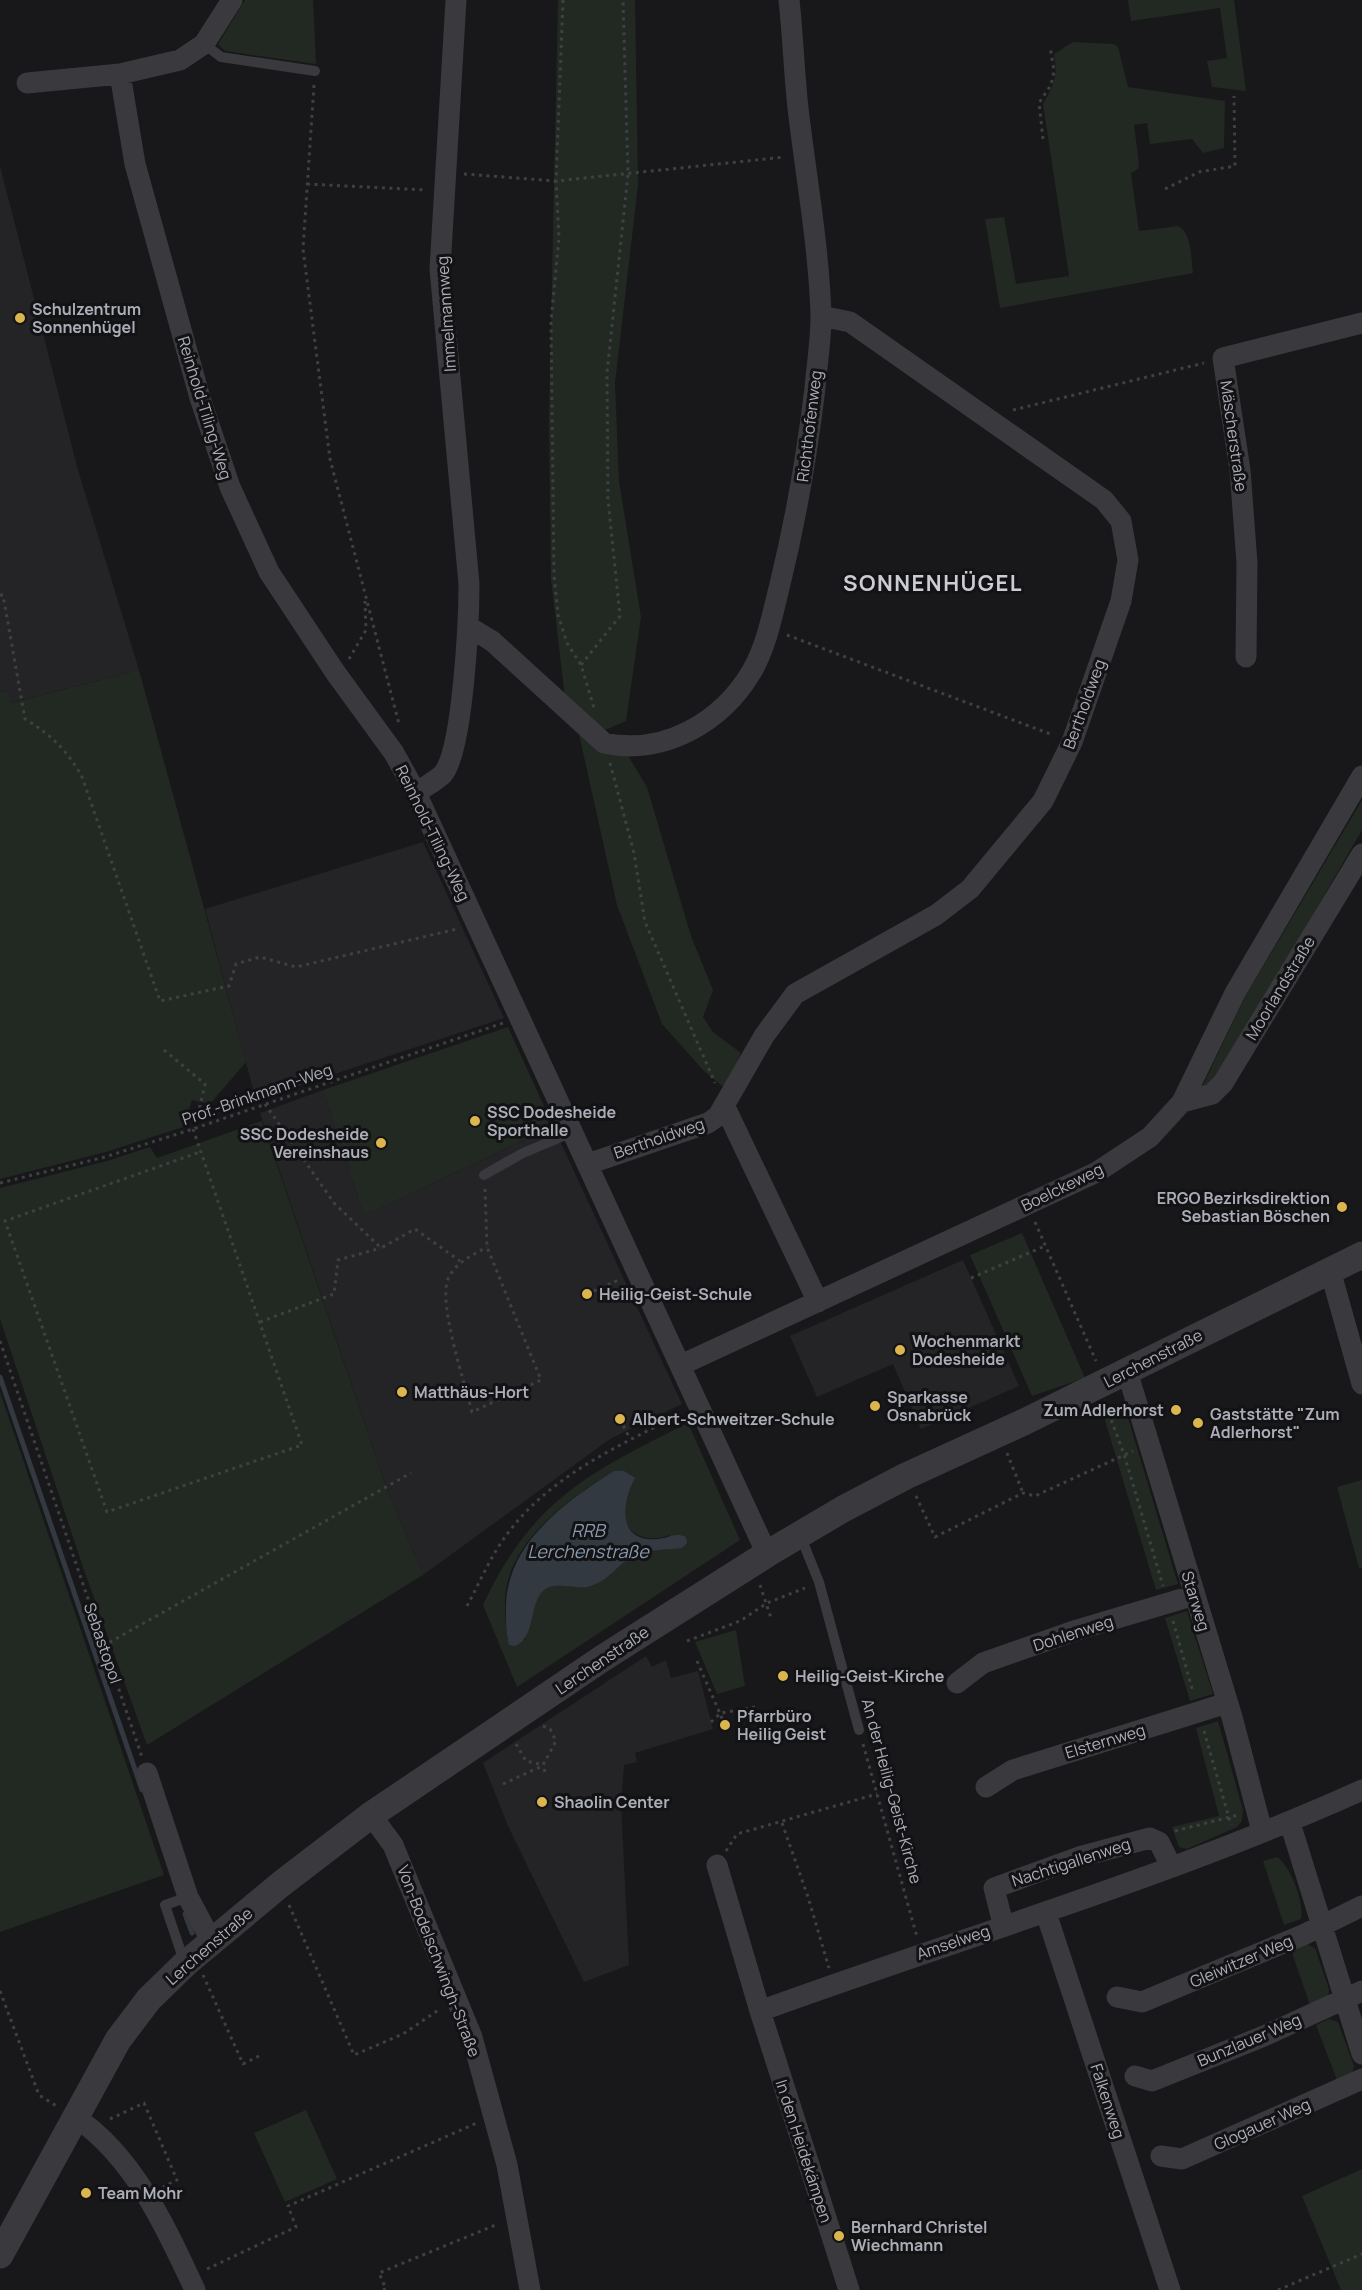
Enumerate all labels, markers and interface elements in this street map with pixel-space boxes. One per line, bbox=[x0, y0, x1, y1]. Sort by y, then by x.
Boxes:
street label: Immelmannweg bbox=[431, 255, 461, 373]
place label: Schulzentrum Sonnenhügel bbox=[32, 298, 141, 338]
marker: Schulzentrum Sonnenhügel bbox=[13, 311, 27, 325]
street label: Reinhold-Tiling-Weg bbox=[173, 334, 237, 482]
street label: Richthofenweg bbox=[791, 369, 827, 483]
street label: Mäscherstraße bbox=[1215, 379, 1253, 493]
district label: SONNENHÜGEL bbox=[843, 568, 1023, 598]
street label: Bertholdweg bbox=[1058, 656, 1110, 752]
street label: Reinhold-Tiling-Weg bbox=[390, 761, 476, 905]
street label: Moorlandstraße bbox=[1240, 932, 1320, 1044]
street label: Prof.-Brinkmann-Weg bbox=[179, 1058, 335, 1130]
place label: SSC Dodesheide Sporthalle bbox=[487, 1101, 617, 1141]
street label: Bertholdweg bbox=[611, 1112, 707, 1164]
marker: SSC Dodesheide Sporthalle bbox=[468, 1114, 482, 1128]
place label: SSC Dodesheide Vereinshaus bbox=[240, 1123, 369, 1163]
marker: SSC Dodesheide Vereinshaus bbox=[374, 1136, 388, 1150]
street label: Boelckeweg bbox=[1017, 1158, 1107, 1216]
place label: ERGO Bezirksdirektion Sebastian Böschen bbox=[1157, 1187, 1330, 1227]
marker: ERGO Bezirksdirektion Sebastian Böschen bbox=[1335, 1200, 1349, 1214]
place label: Heilig-Geist-Schule bbox=[599, 1283, 753, 1305]
marker: Heilig-Geist-Schule bbox=[580, 1287, 594, 1301]
street label: Lerchenstraße bbox=[1100, 1324, 1206, 1392]
place label: Wochenmarkt Dodesheide bbox=[912, 1330, 1021, 1370]
marker: Wochenmarkt Dodesheide bbox=[893, 1343, 907, 1357]
place label: Matthäus-Hort bbox=[414, 1381, 529, 1403]
marker: Matthäus-Hort bbox=[395, 1385, 409, 1399]
place label: Sparkasse Osnabrück bbox=[887, 1386, 971, 1426]
marker: Sparkasse Osnabrück bbox=[868, 1399, 882, 1413]
place label: Zum Adlerhorst bbox=[1043, 1399, 1164, 1421]
marker: Zum Adlerhorst bbox=[1169, 1403, 1183, 1417]
place label: Gaststätte "Zum Adlerhorst" bbox=[1210, 1403, 1340, 1443]
place label: Albert-Schweitzer-Schule bbox=[632, 1408, 835, 1430]
marker: Albert-Schweitzer-Schule bbox=[613, 1412, 627, 1426]
marker: Gaststätte "Zum Adlerhorst" bbox=[1191, 1416, 1205, 1430]
water label: RRB Lerchenstraße bbox=[527, 1518, 650, 1563]
street label: Starweg bbox=[1176, 1568, 1216, 1634]
street label: Sebastopol bbox=[79, 1600, 127, 1686]
street label: Dohlenweg bbox=[1030, 1610, 1116, 1656]
street label: Lerchenstraße bbox=[551, 1621, 653, 1699]
place label: Heilig-Geist-Kirche bbox=[795, 1665, 945, 1687]
marker: Heilig-Geist-Kirche bbox=[776, 1669, 790, 1683]
street label: An der Heilig-Geist-Kirche bbox=[857, 1696, 927, 1886]
place label: Pfarrbüro Heilig Geist bbox=[737, 1705, 826, 1745]
marker: Pfarrbüro Heilig Geist bbox=[718, 1718, 732, 1732]
street label: Elsternweg bbox=[1062, 1718, 1148, 1764]
place label: Shaolin Center bbox=[554, 1791, 670, 1813]
marker: Shaolin Center bbox=[535, 1795, 549, 1809]
street label: Nachtigallenweg bbox=[1009, 1832, 1133, 1892]
street label: Von-Bodelschwingh-Straße bbox=[392, 1862, 486, 2060]
street label: Lerchenstraße bbox=[161, 1902, 257, 1990]
street label: Amselweg bbox=[913, 1919, 993, 1965]
street label: Gleiwitzer Weg bbox=[1186, 1929, 1296, 1993]
street label: Bunzlauer Weg bbox=[1194, 2008, 1304, 2072]
street label: Falkenweg bbox=[1086, 2061, 1130, 2141]
street label: In den Heidekämpen bbox=[771, 2077, 837, 2225]
street label: Glogauer Weg bbox=[1210, 2093, 1314, 2155]
place label: Team Mohr bbox=[98, 2182, 183, 2204]
marker: Team Mohr bbox=[79, 2186, 93, 2200]
place label: Bernhard Christel Wiechmann bbox=[851, 2216, 988, 2256]
marker: Bernhard Christel Wiechmann bbox=[832, 2229, 846, 2243]

